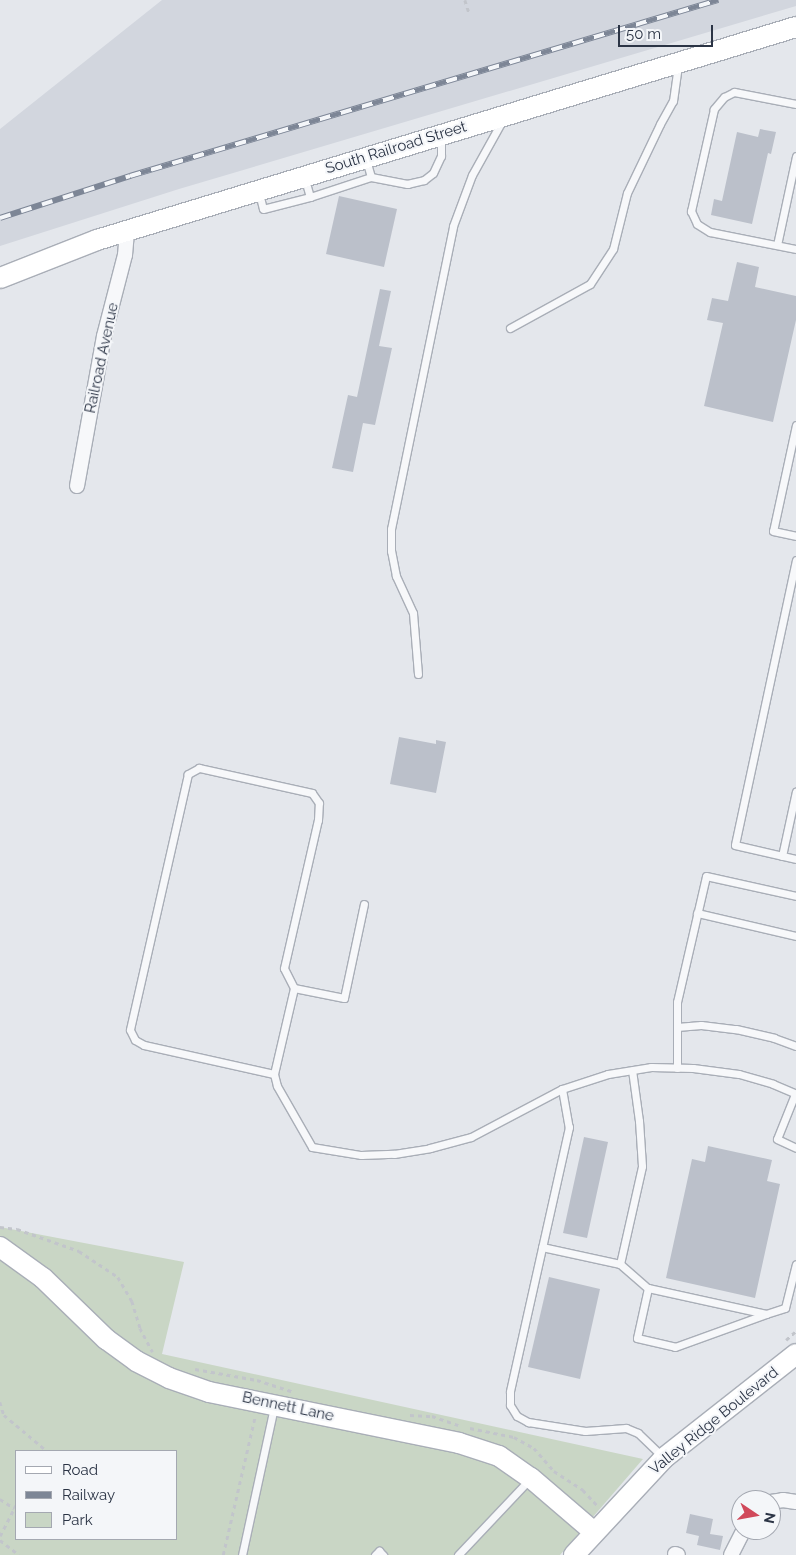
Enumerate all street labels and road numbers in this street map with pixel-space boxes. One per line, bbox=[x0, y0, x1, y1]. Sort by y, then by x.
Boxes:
street label: South Railroad Street bbox=[323, 118, 469, 178]
street label: Railroad Avenue bbox=[81, 301, 123, 415]
street label: Valley Ridge Boulevard bbox=[646, 1363, 782, 1479]
street label: Bennett Lane bbox=[240, 1388, 336, 1426]

